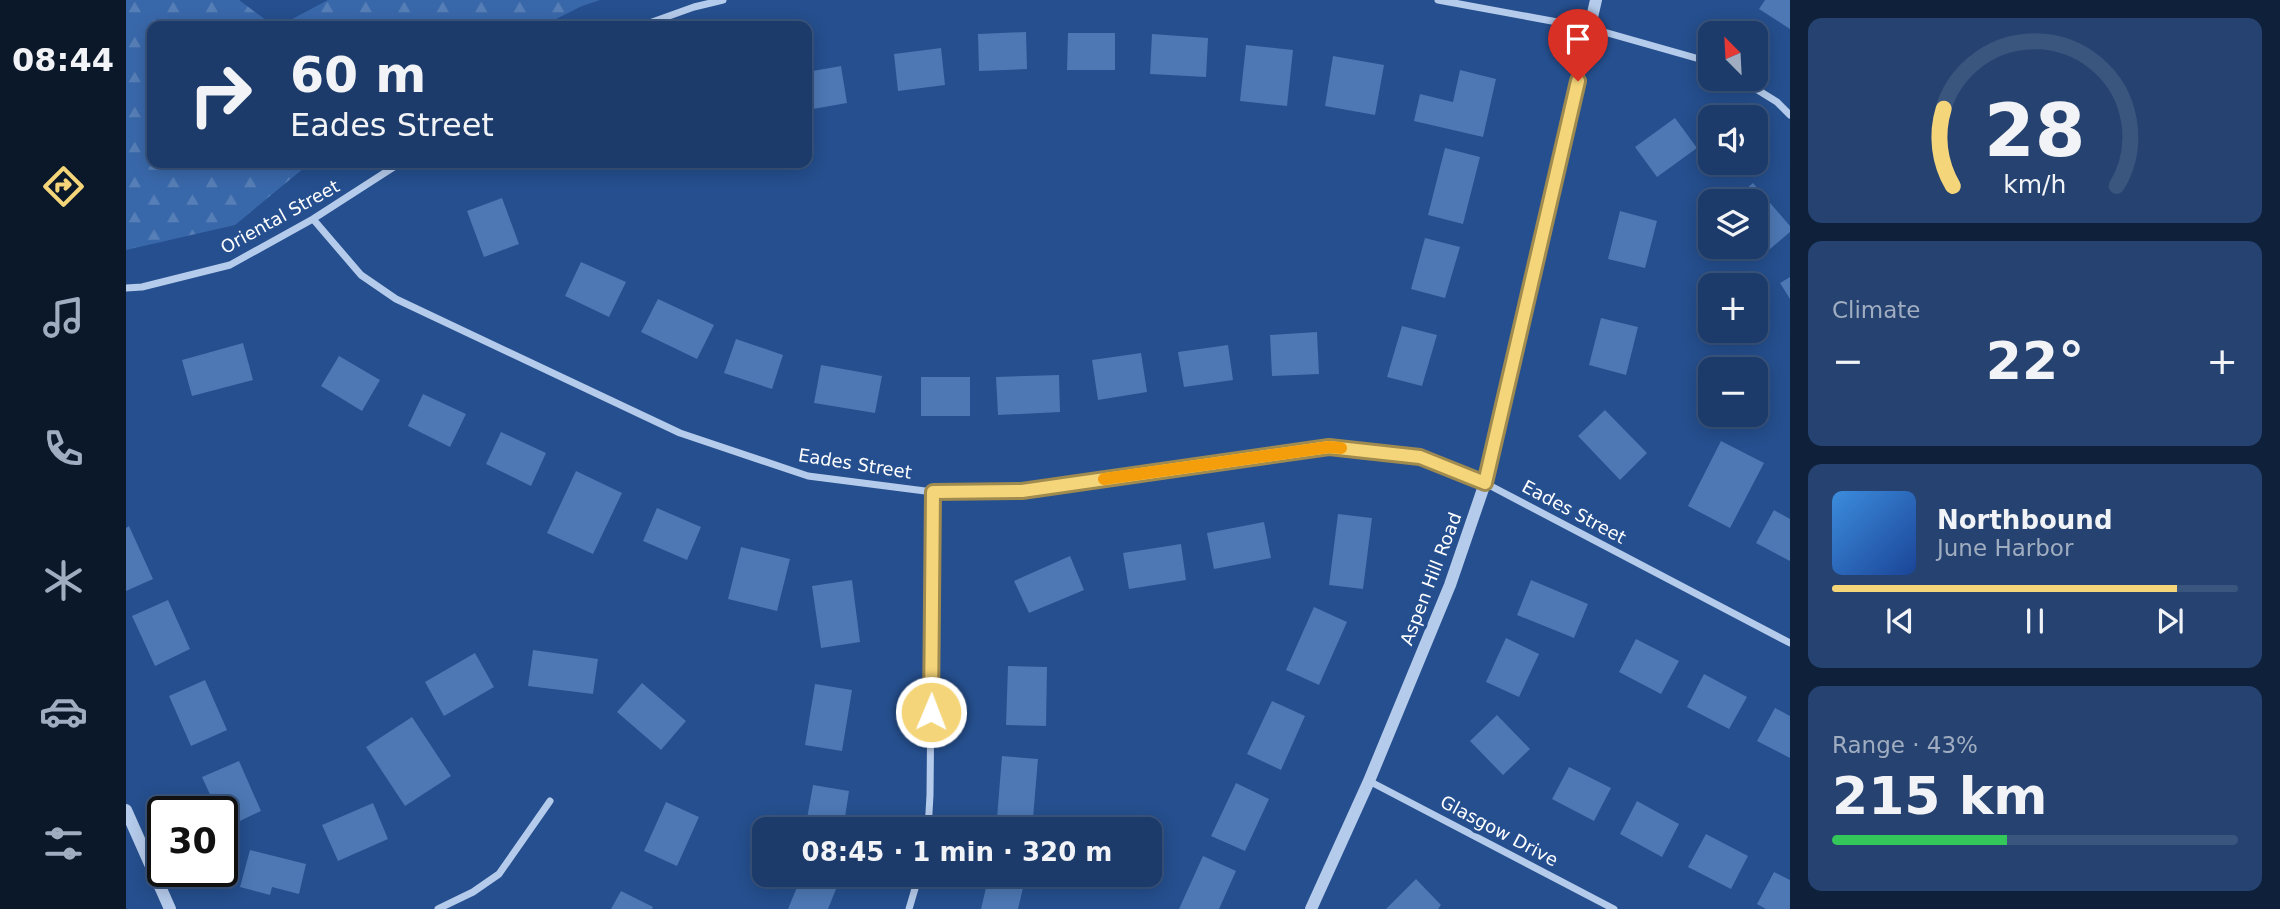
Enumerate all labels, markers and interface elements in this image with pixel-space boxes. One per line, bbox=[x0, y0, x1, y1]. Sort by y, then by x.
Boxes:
pin bbox=[1548, 9, 1608, 81]
icon: arrive bbox=[1559, 20, 1597, 58]
north arrow bbox=[1698, 21, 1768, 91]
map controls bbox=[1698, 21, 1768, 427]
text: 08:44 bbox=[12, 41, 114, 79]
text: 60 m bbox=[290, 47, 426, 104]
icon: right bbox=[175, 49, 266, 140]
text: 28 bbox=[1984, 89, 2086, 174]
button: sound bbox=[1698, 105, 1768, 175]
text: Eades Street bbox=[290, 106, 494, 144]
icon: directions bbox=[39, 162, 88, 211]
text: km/h bbox=[2003, 170, 2067, 199]
street label: Oriental Street bbox=[217, 175, 343, 258]
button: layers bbox=[1698, 189, 1768, 259]
button: + bbox=[1698, 273, 1768, 343]
icon: music bbox=[39, 293, 88, 342]
text: Climate bbox=[1832, 297, 1921, 323]
text: 22° bbox=[1986, 331, 2084, 391]
text: − bbox=[1832, 339, 1864, 383]
text: + bbox=[2206, 339, 2238, 383]
button: − bbox=[1698, 357, 1768, 427]
icon: phone bbox=[39, 424, 88, 473]
street label: Eades Street bbox=[797, 444, 913, 483]
street label: Eades Street bbox=[1519, 475, 1630, 548]
text: Northbound bbox=[1937, 505, 2113, 535]
street label: Aspen Hill Road bbox=[1396, 509, 1466, 648]
text: June Harbor bbox=[1937, 535, 2073, 561]
icon: climate bbox=[39, 556, 88, 605]
icon: previous bbox=[1881, 602, 1919, 640]
icon: pause bbox=[2016, 602, 2054, 640]
icon: next bbox=[2151, 602, 2189, 640]
position arrow bbox=[894, 675, 968, 749]
icon: car bbox=[39, 687, 88, 736]
text: Range · 43% bbox=[1832, 732, 1978, 758]
text: 215 km bbox=[1832, 766, 2047, 826]
street label: Glasgow Drive bbox=[1437, 791, 1562, 870]
speed limit sign: 30 bbox=[147, 796, 238, 887]
icon: filters bbox=[39, 819, 88, 868]
text: 08:45 · 1 min · 320 m bbox=[802, 837, 1112, 867]

